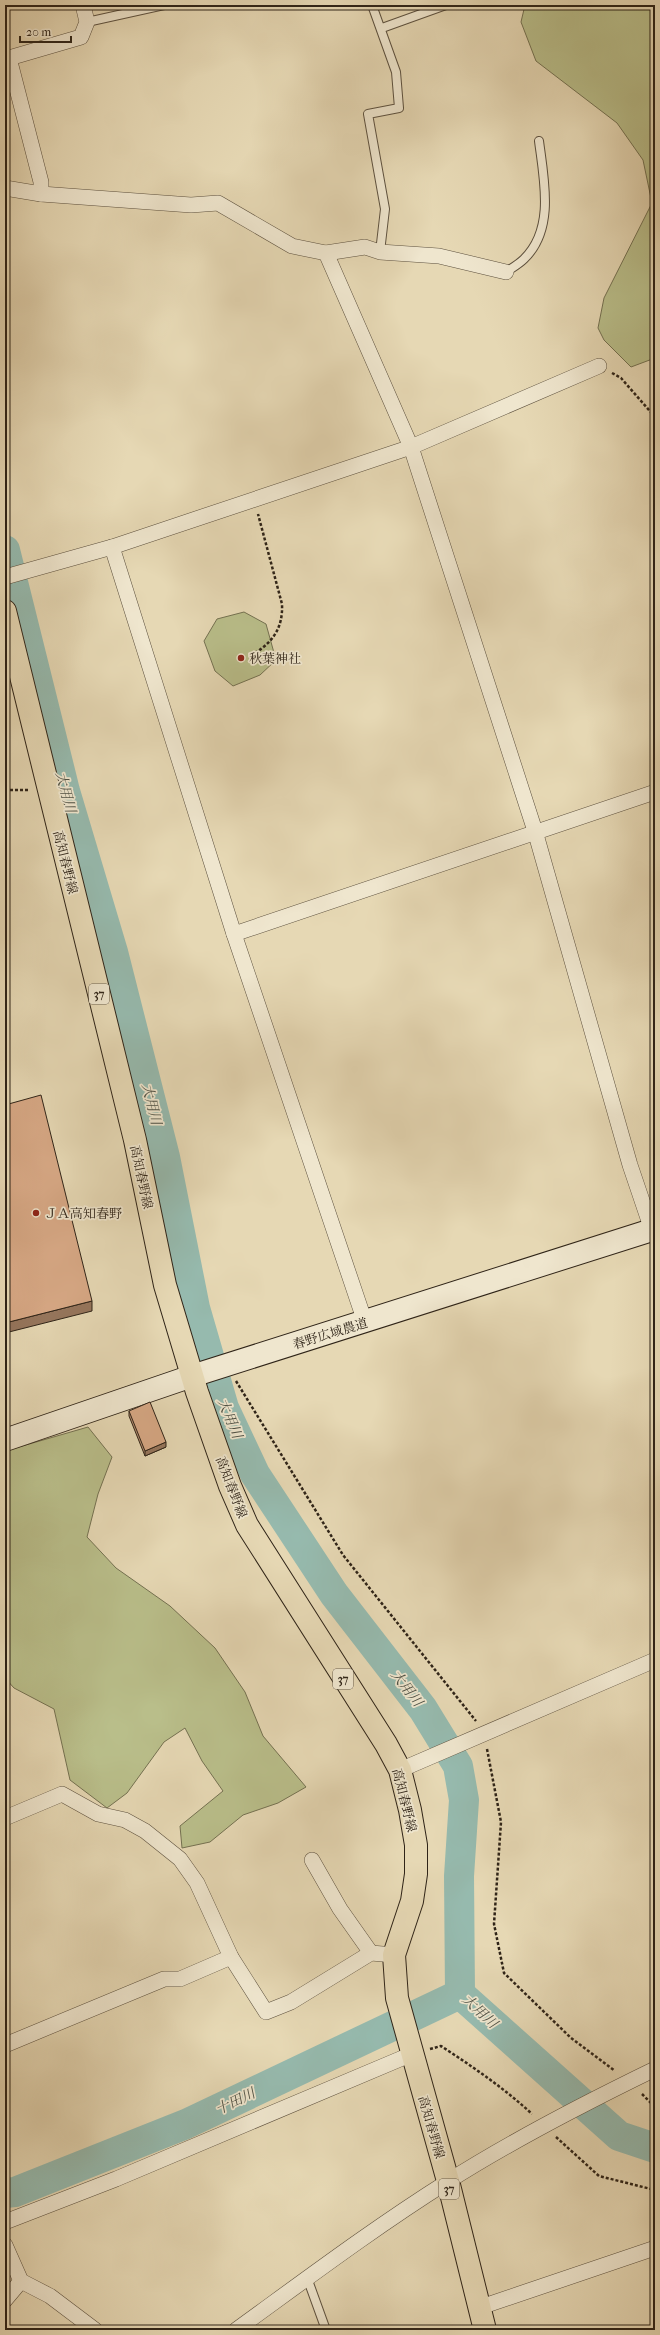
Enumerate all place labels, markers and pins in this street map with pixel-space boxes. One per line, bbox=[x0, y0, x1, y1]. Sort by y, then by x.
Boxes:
place label: 秋葉神社 bbox=[249, 651, 301, 666]
marker: 秋葉神社 bbox=[236, 653, 246, 663]
place label: ＪＡ高知春野 bbox=[44, 1206, 122, 1221]
marker: ＪＡ高知春野 bbox=[31, 1208, 41, 1218]

